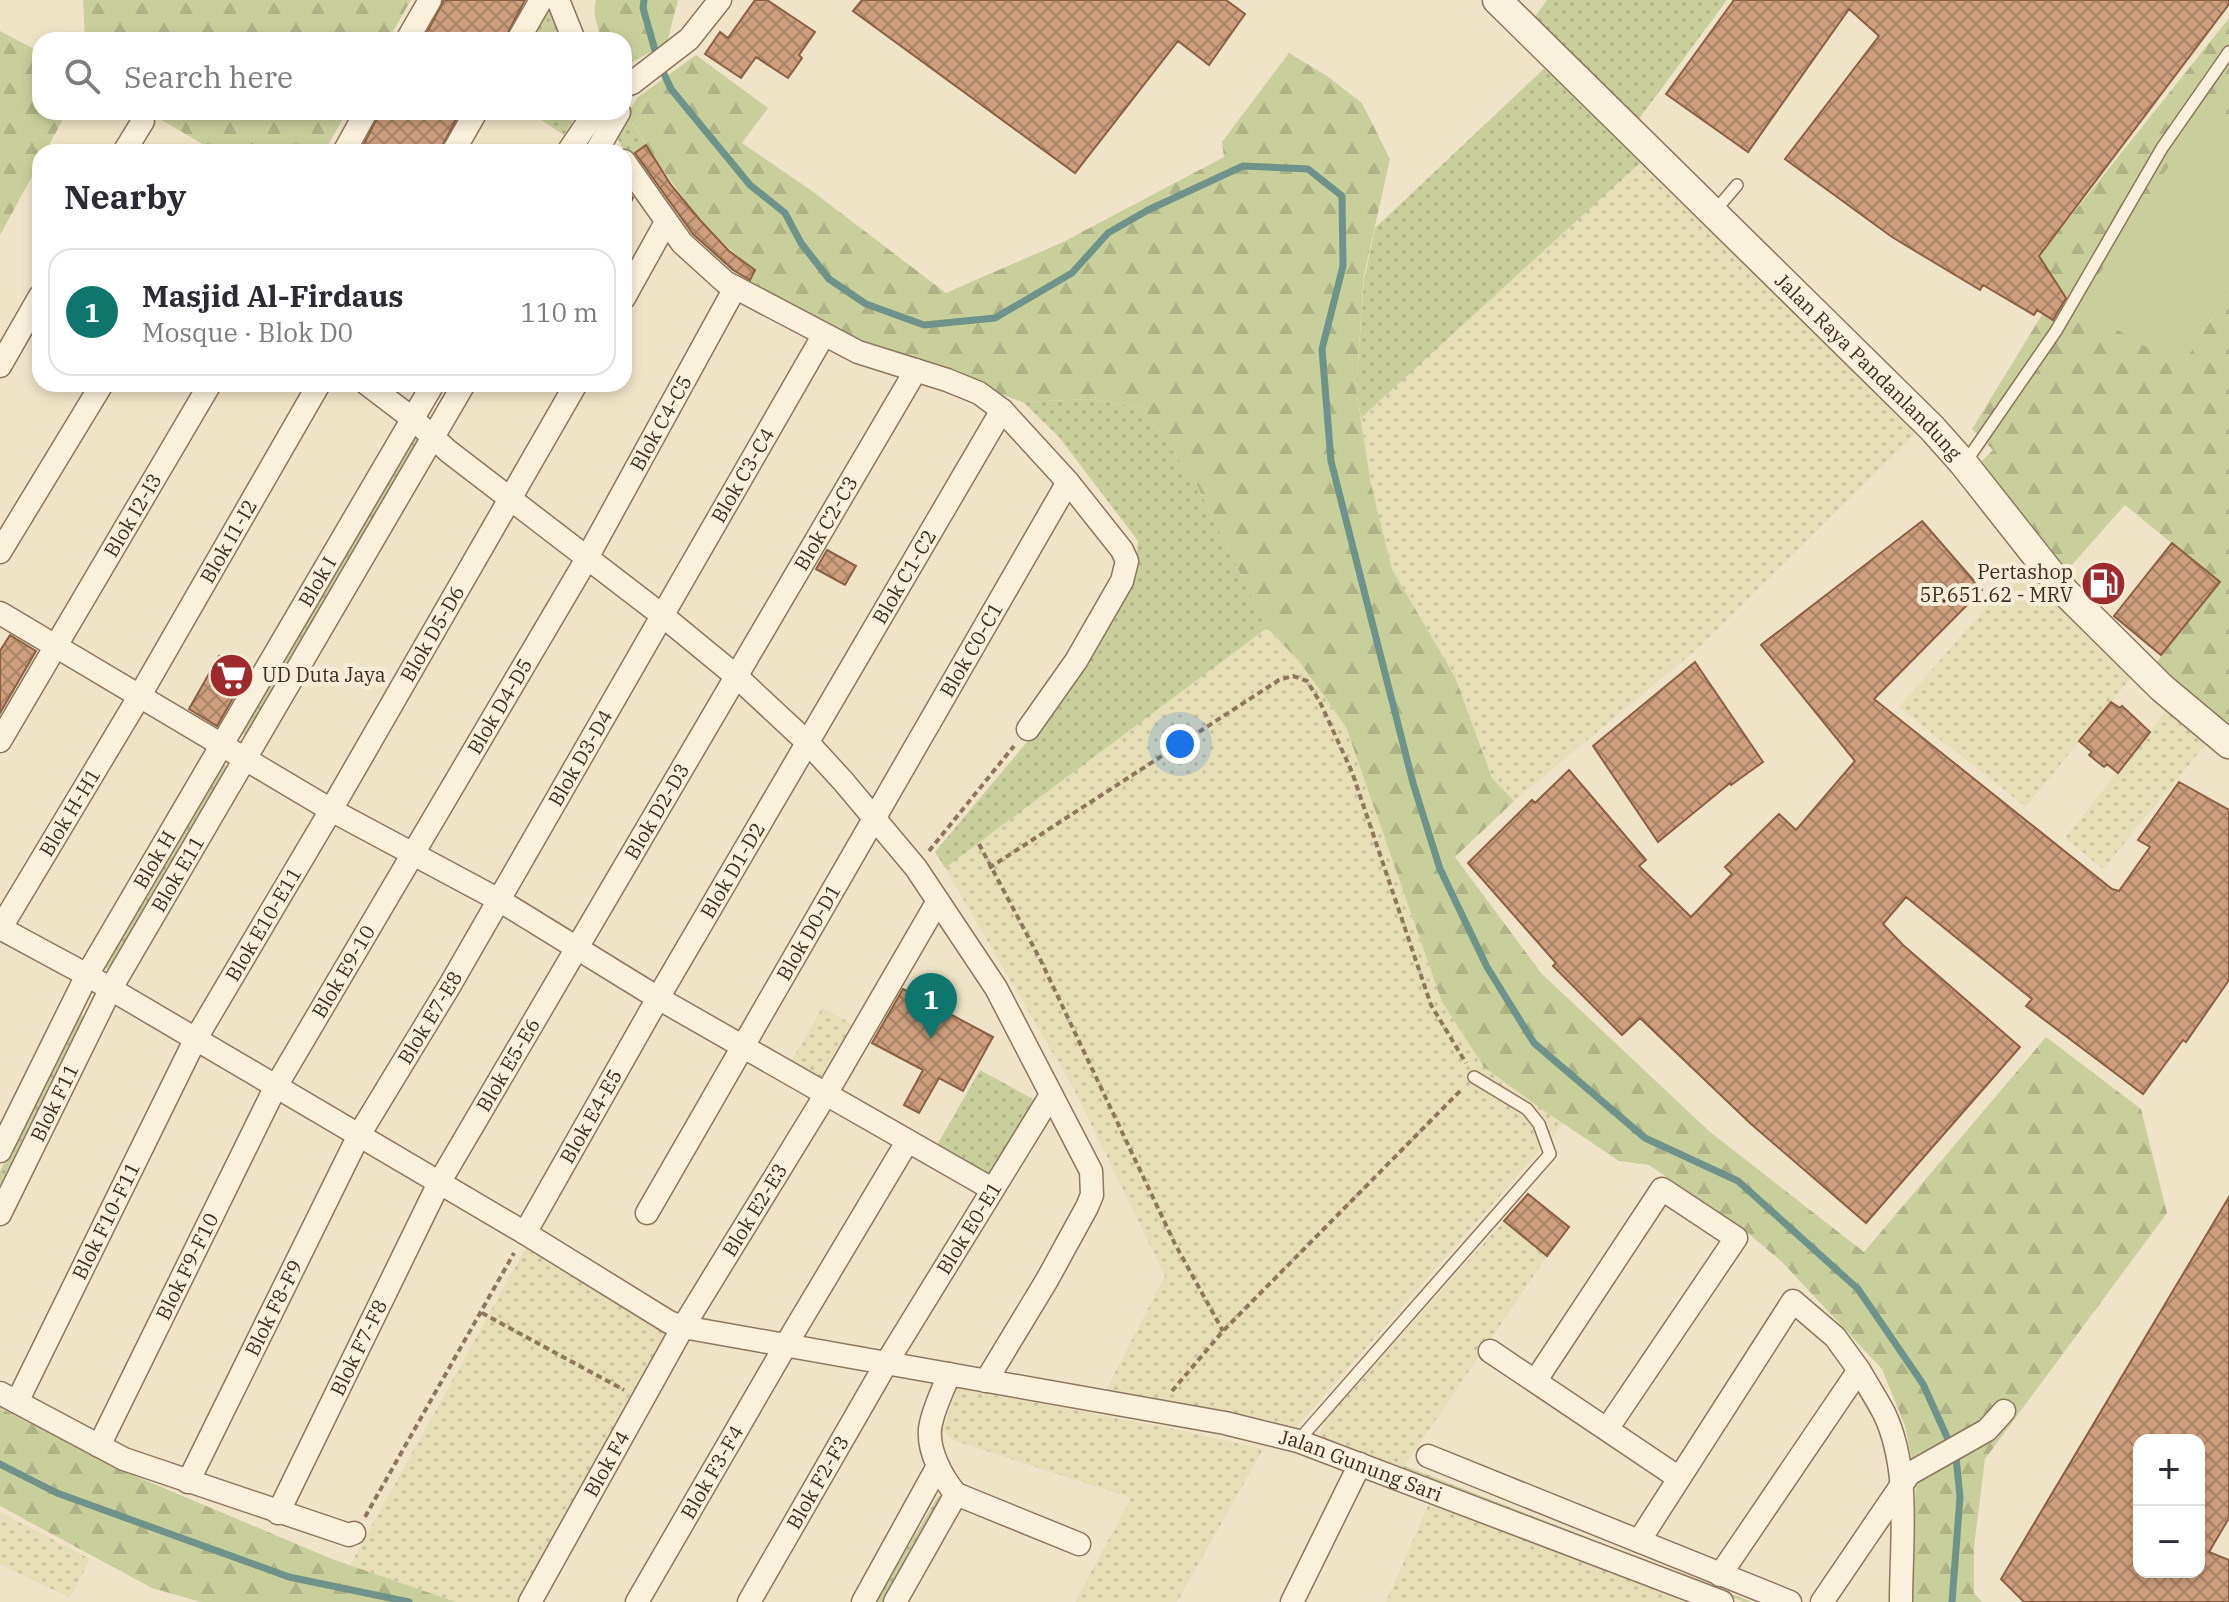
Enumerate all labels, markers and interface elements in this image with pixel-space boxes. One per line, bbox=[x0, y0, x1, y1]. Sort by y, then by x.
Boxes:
search box bbox=[32, 32, 632, 120]
icon: search bbox=[60, 54, 104, 98]
text: Search here bbox=[124, 57, 293, 96]
text: Nearby bbox=[64, 174, 186, 218]
street label: Jalan Raya Pandanlandung bbox=[1769, 267, 1968, 466]
text: Masjid Al-Firdaus bbox=[142, 276, 404, 315]
text: 1 bbox=[84, 295, 100, 329]
text: 110 m bbox=[520, 295, 598, 329]
text: Mosque · Blok D0 bbox=[142, 315, 353, 349]
street label: Blok C4-C5 bbox=[623, 370, 698, 475]
street label: Blok C3-C4 bbox=[704, 423, 780, 528]
street label: Blok I2-I3 bbox=[97, 468, 168, 562]
street label: Blok C2-C3 bbox=[787, 471, 864, 575]
street label: Blok I1-I2 bbox=[193, 494, 263, 588]
street label: Blok C1-C2 bbox=[866, 524, 942, 629]
street label: Blok I bbox=[292, 551, 342, 612]
place label: Pertashop 5P.651.62 - MRV bbox=[1920, 558, 2073, 608]
fuel station icon: Pertashop 5P.651.62 - MRV bbox=[2080, 560, 2128, 608]
street label: Blok D5-D6 bbox=[394, 580, 470, 687]
street label: Blok C0-C1 bbox=[933, 597, 1009, 702]
supermarket icon: UD Duta Jaya bbox=[207, 651, 255, 699]
street label: Blok D4-D5 bbox=[461, 653, 538, 759]
place label: UD Duta Jaya bbox=[262, 661, 386, 688]
street label: Blok D3-D4 bbox=[542, 705, 618, 811]
your location bbox=[1160, 724, 1200, 764]
street label: Blok D2-D3 bbox=[618, 758, 695, 864]
street label: Blok H-H1 bbox=[33, 763, 106, 861]
street label: Blok D1-D2 bbox=[694, 817, 771, 923]
street label: Blok H bbox=[127, 825, 182, 893]
street label: Blok E11 bbox=[145, 831, 210, 917]
street label: Blok E10-E11 bbox=[219, 862, 307, 986]
street label: Blok D0-D1 bbox=[770, 879, 847, 985]
street label: Blok E9-10 bbox=[305, 920, 381, 1023]
street label: Blok E7-E8 bbox=[391, 966, 468, 1069]
pin: 1 bbox=[905, 973, 957, 1039]
street label: Blok E5-E6 bbox=[470, 1013, 546, 1117]
street label: Blok F11 bbox=[24, 1059, 85, 1146]
street label: Blok E4-E5 bbox=[553, 1064, 628, 1168]
street label: Blok F10-F11 bbox=[65, 1157, 146, 1284]
street label: Blok E2-E3 bbox=[716, 1158, 793, 1261]
street label: Blok E0-E1 bbox=[930, 1176, 1008, 1279]
street label: Blok F9-F10 bbox=[149, 1208, 224, 1324]
street label: Blok F8-F9 bbox=[238, 1255, 308, 1360]
street label: Blok F7-F8 bbox=[323, 1295, 393, 1400]
street label: Blok F3-F4 bbox=[674, 1420, 749, 1524]
street label: Jalan Gunung Sari bbox=[1276, 1423, 1446, 1508]
street label: Blok F4 bbox=[577, 1426, 636, 1502]
street label: Blok F2-F3 bbox=[780, 1430, 855, 1534]
map controls bbox=[2133, 1434, 2205, 1578]
button: + bbox=[2133, 1434, 2205, 1506]
button: − bbox=[2133, 1506, 2205, 1578]

